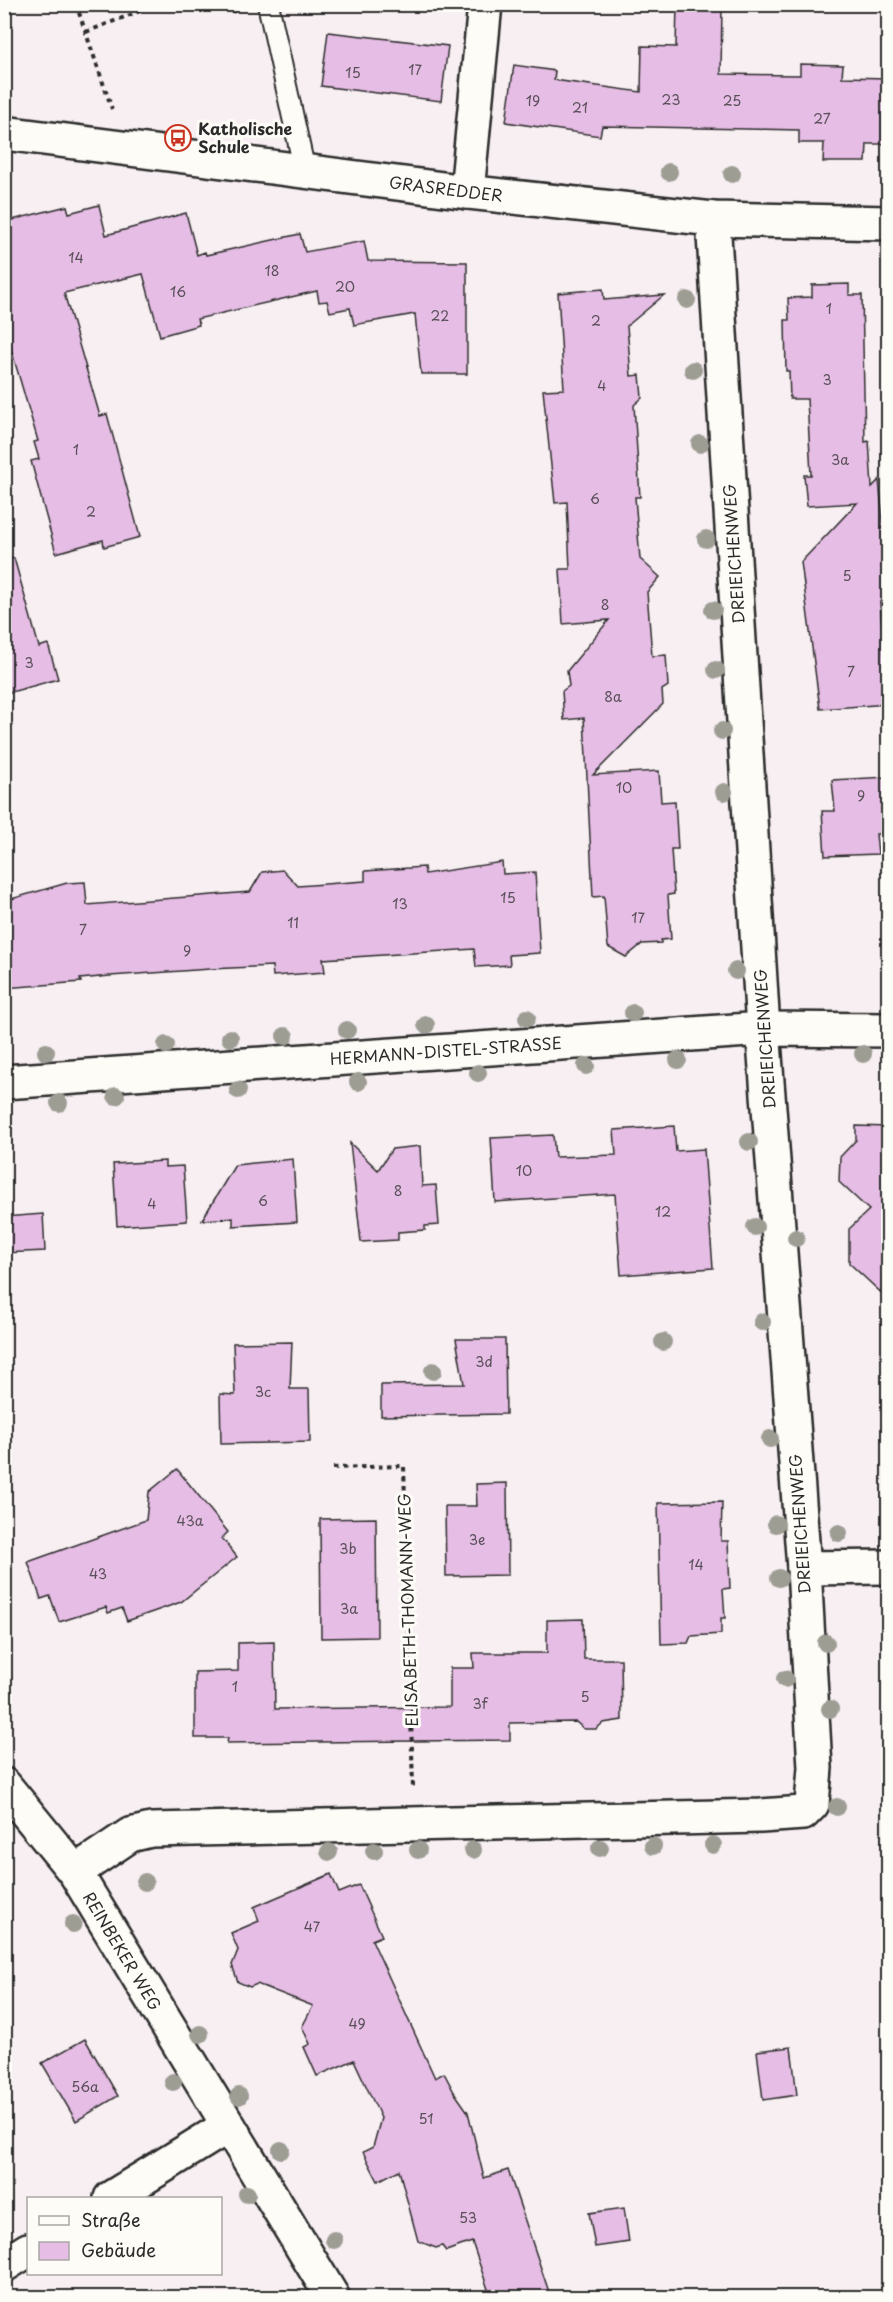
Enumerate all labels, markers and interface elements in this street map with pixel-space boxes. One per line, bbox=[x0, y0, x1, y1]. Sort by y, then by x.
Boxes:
house number: 17 bbox=[408, 59, 422, 80]
house number: 15 bbox=[345, 62, 361, 83]
house number: 23 bbox=[662, 89, 680, 110]
house number: 19 bbox=[526, 90, 540, 111]
house number: 25 bbox=[723, 90, 741, 111]
house number: 21 bbox=[572, 97, 588, 118]
house number: 27 bbox=[813, 108, 831, 129]
place label: Katholische Schule bbox=[198, 116, 293, 158]
bus stop icon: Katholische Schule bbox=[163, 123, 193, 153]
street label: GRASREDDER bbox=[388, 169, 504, 207]
house number: 14 bbox=[68, 247, 84, 268]
house number: 18 bbox=[264, 260, 280, 281]
house number: 20 bbox=[335, 276, 355, 297]
house number: 16 bbox=[170, 281, 186, 302]
house number: 1 bbox=[826, 298, 832, 319]
house number: 22 bbox=[431, 305, 449, 326]
house number: 2 bbox=[591, 310, 601, 331]
house number: 3 bbox=[822, 369, 832, 390]
house number: 4 bbox=[597, 375, 607, 396]
house number: 1 bbox=[73, 439, 79, 460]
house number: 3a bbox=[831, 449, 849, 470]
street label: DREIEICHENWEG bbox=[716, 483, 750, 625]
house number: 6 bbox=[590, 488, 600, 509]
house number: 2 bbox=[86, 501, 96, 522]
house number: 5 bbox=[842, 565, 852, 586]
house number: 8 bbox=[601, 594, 609, 615]
house number: 3 bbox=[24, 652, 34, 673]
house number: 7 bbox=[847, 661, 855, 682]
house number: 8a bbox=[604, 686, 622, 707]
house number: 10 bbox=[616, 777, 632, 798]
house number: 9 bbox=[857, 785, 865, 806]
house number: 15 bbox=[500, 887, 516, 908]
house number: 13 bbox=[392, 893, 408, 914]
house number: 17 bbox=[631, 907, 645, 928]
house number: 11 bbox=[287, 912, 299, 933]
house number: 7 bbox=[79, 919, 87, 940]
house number: 9 bbox=[183, 940, 191, 961]
street label: DREIEICHENWEG bbox=[747, 968, 781, 1110]
street label: HERMANN-DISTEL-STRASSE bbox=[329, 1030, 563, 1070]
house number: 10 bbox=[516, 1160, 532, 1181]
house number: 8 bbox=[394, 1180, 402, 1201]
house number: 6 bbox=[258, 1190, 268, 1211]
house number: 4 bbox=[147, 1193, 157, 1214]
house number: 12 bbox=[655, 1201, 671, 1222]
house number: 3d bbox=[475, 1351, 493, 1372]
house number: 3c bbox=[255, 1381, 271, 1402]
street label: DREIEICHENWEG bbox=[782, 1453, 816, 1595]
street label: ELISABETH-THOMANN-WEG bbox=[391, 1493, 423, 1727]
house number: 43a bbox=[177, 1510, 204, 1531]
house number: 3e bbox=[469, 1529, 485, 1550]
house number: 3b bbox=[339, 1538, 357, 1559]
house number: 14 bbox=[688, 1554, 704, 1575]
house number: 43 bbox=[89, 1563, 107, 1584]
house number: 3a bbox=[340, 1598, 358, 1619]
house number: 1 bbox=[232, 1676, 238, 1697]
house number: 5 bbox=[580, 1686, 590, 1707]
house number: 3f bbox=[473, 1693, 489, 1714]
street label: REINBEKER WEG bbox=[78, 1887, 168, 2014]
house number: 47 bbox=[304, 1916, 321, 1937]
house number: 49 bbox=[348, 2013, 366, 2034]
house number: 56a bbox=[71, 2076, 99, 2097]
house number: 51 bbox=[419, 2108, 433, 2129]
legend bbox=[27, 2197, 222, 2275]
text: Straße bbox=[81, 2206, 141, 2233]
house number: 53 bbox=[459, 2207, 477, 2228]
text: Gebäude bbox=[81, 2236, 156, 2263]

